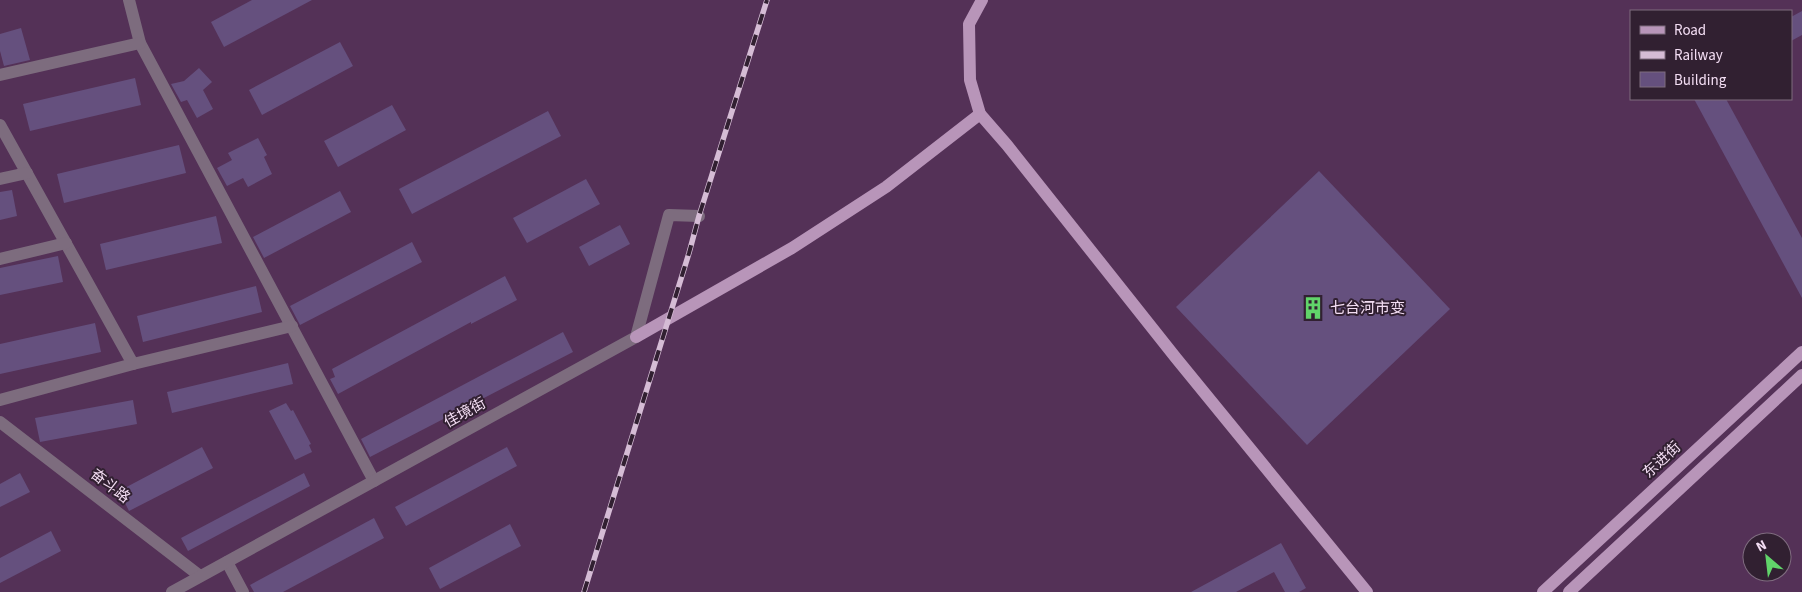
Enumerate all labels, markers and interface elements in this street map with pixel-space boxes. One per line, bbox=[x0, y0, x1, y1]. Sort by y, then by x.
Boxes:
legend bbox=[1630, 10, 1792, 100]
text: Road bbox=[1674, 20, 1706, 41]
text: Railway bbox=[1674, 45, 1723, 66]
text: Building bbox=[1674, 70, 1727, 91]
building icon: 七台河市变 bbox=[1300, 295, 1326, 321]
place label: 七台河市变 bbox=[1330, 298, 1405, 319]
street label: 佳境街 bbox=[440, 393, 490, 433]
street label: 东进街 bbox=[1638, 437, 1686, 483]
street label: 奋斗路 bbox=[86, 464, 134, 508]
north arrow bbox=[1742, 532, 1792, 582]
text: N bbox=[1753, 535, 1770, 557]

